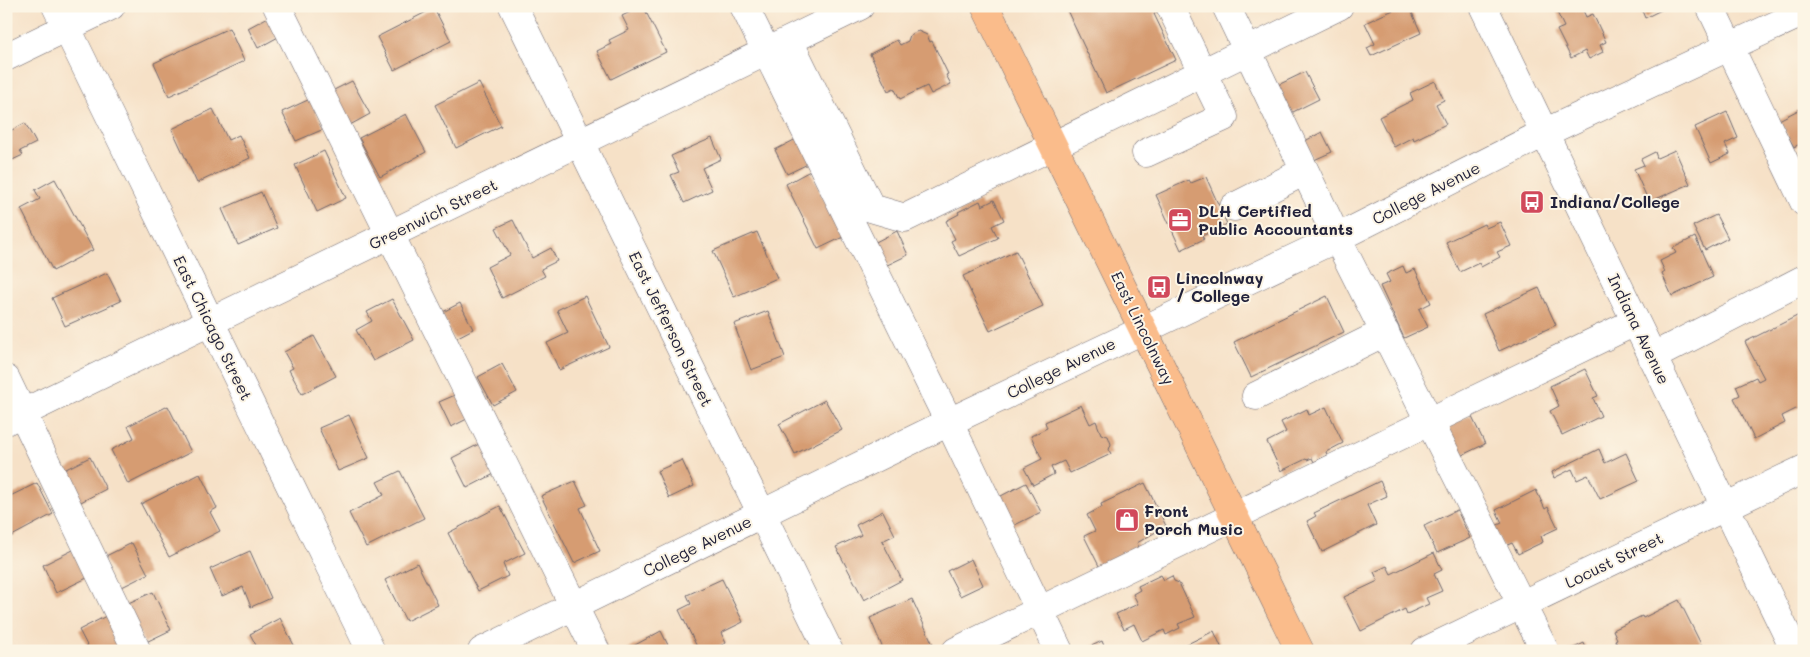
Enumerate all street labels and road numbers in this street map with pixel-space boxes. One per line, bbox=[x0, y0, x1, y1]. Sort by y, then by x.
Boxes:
street label: College Avenue bbox=[1368, 156, 1483, 229]
street label: Greenwich Street bbox=[365, 173, 500, 254]
street label: East Jefferson Street bbox=[625, 248, 718, 410]
street label: East Chicago Street bbox=[169, 252, 258, 404]
street label: East Lincolnway bbox=[1107, 268, 1180, 388]
street label: Indiana Avenue bbox=[1604, 270, 1675, 387]
street label: College Avenue bbox=[1003, 332, 1119, 403]
street label: College Avenue bbox=[639, 510, 755, 581]
street label: Locust Street bbox=[1561, 527, 1666, 592]

